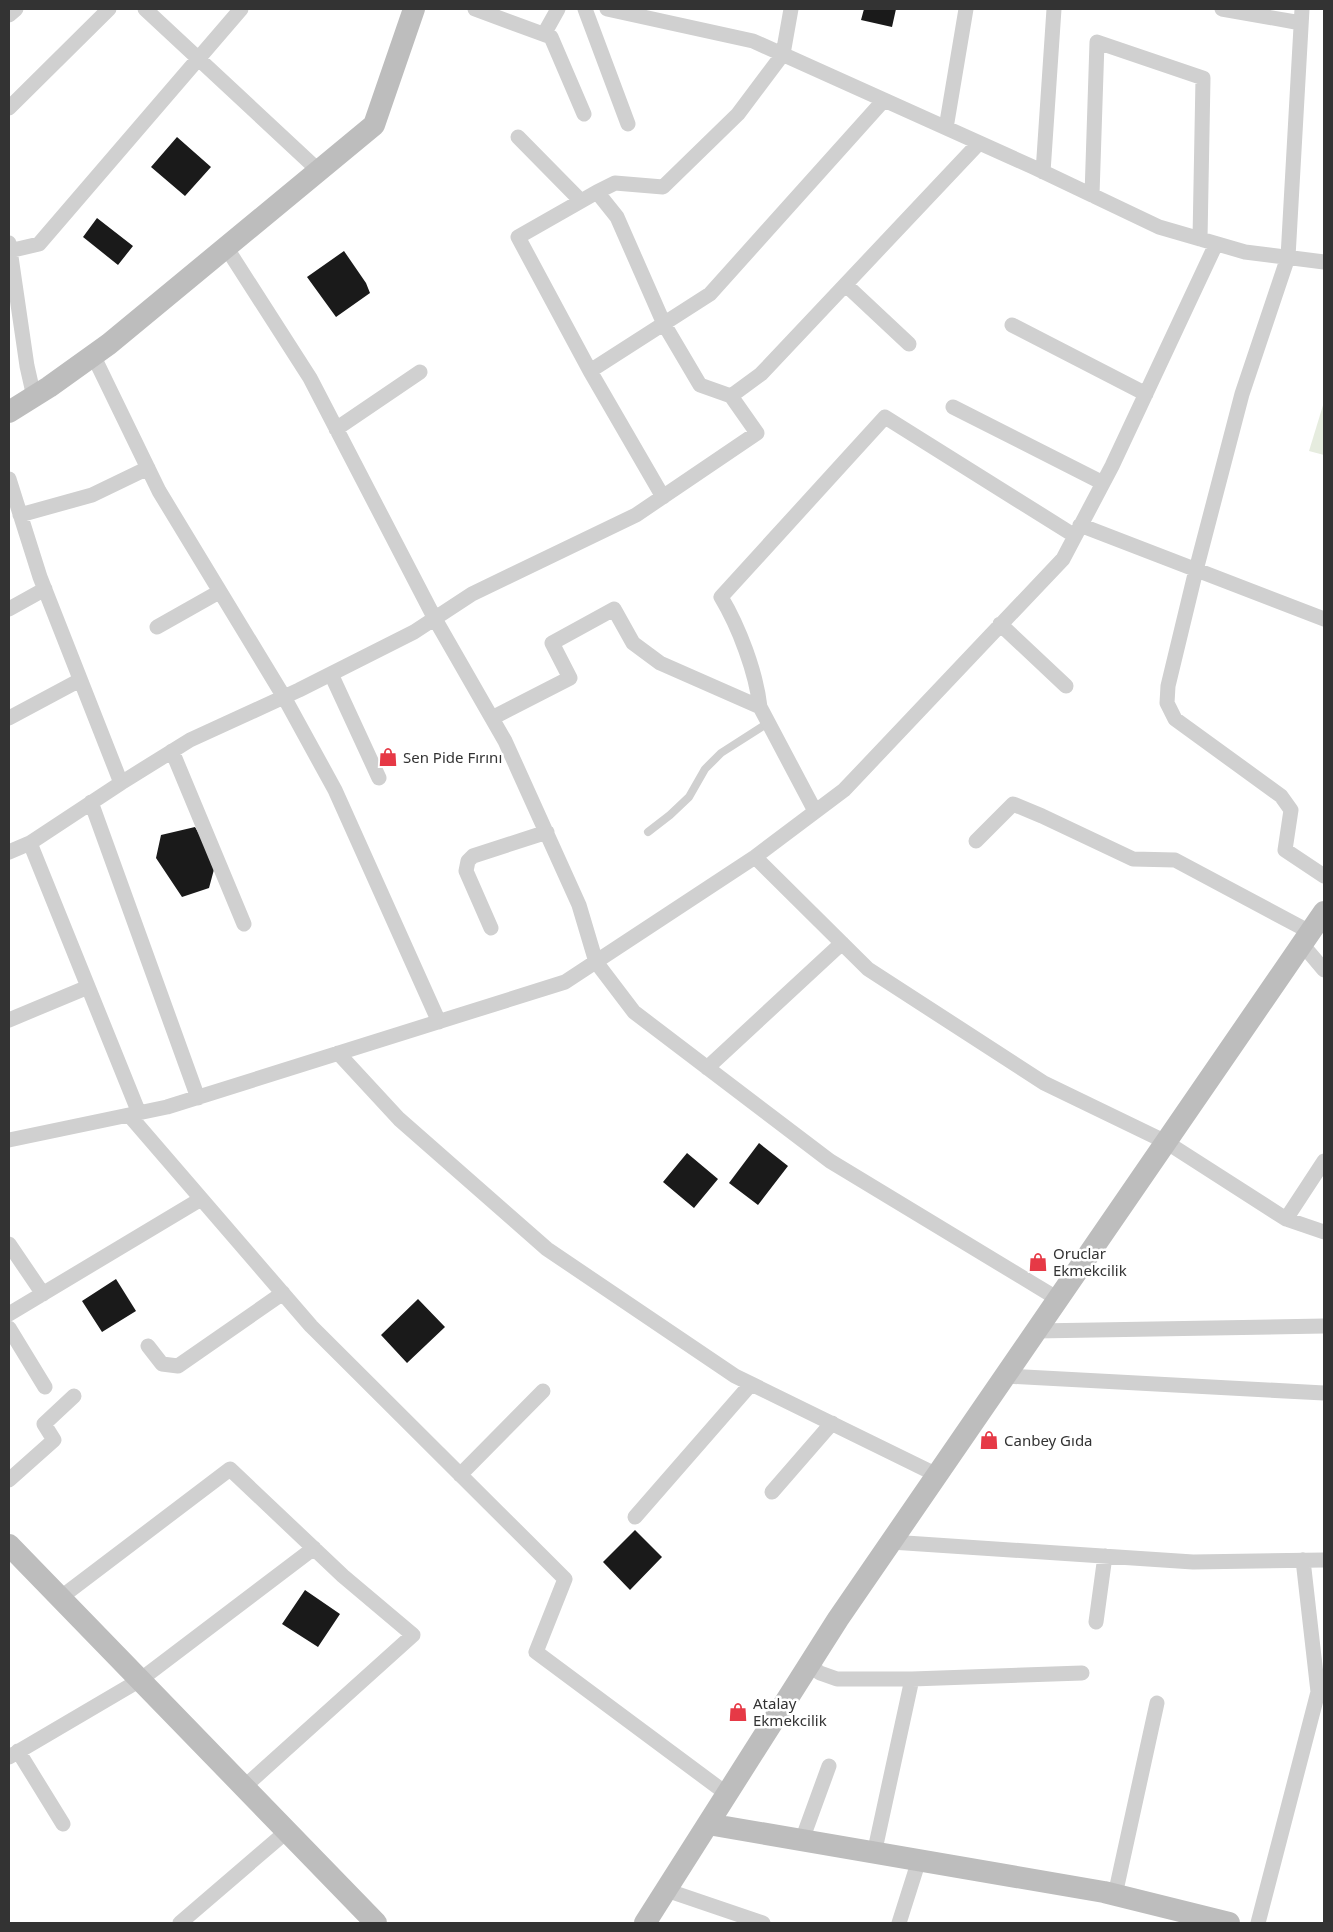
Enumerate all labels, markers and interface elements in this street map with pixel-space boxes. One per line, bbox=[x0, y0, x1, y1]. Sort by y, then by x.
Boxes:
shop icon: Sen Pide Fırını bbox=[377, 746, 399, 768]
place label: Sen Pide Fırını bbox=[403, 747, 502, 767]
place label: Oruclar Ekmekcilik bbox=[1053, 1243, 1127, 1280]
shop icon: Oruclar Ekmekcilik bbox=[1027, 1251, 1049, 1273]
shop icon: Canbey Gıda bbox=[978, 1429, 1000, 1451]
place label: Canbey Gıda bbox=[1004, 1430, 1093, 1450]
place label: Atalay Ekmekcilik bbox=[753, 1693, 827, 1730]
shop icon: Atalay Ekmekcilik bbox=[727, 1701, 749, 1723]

